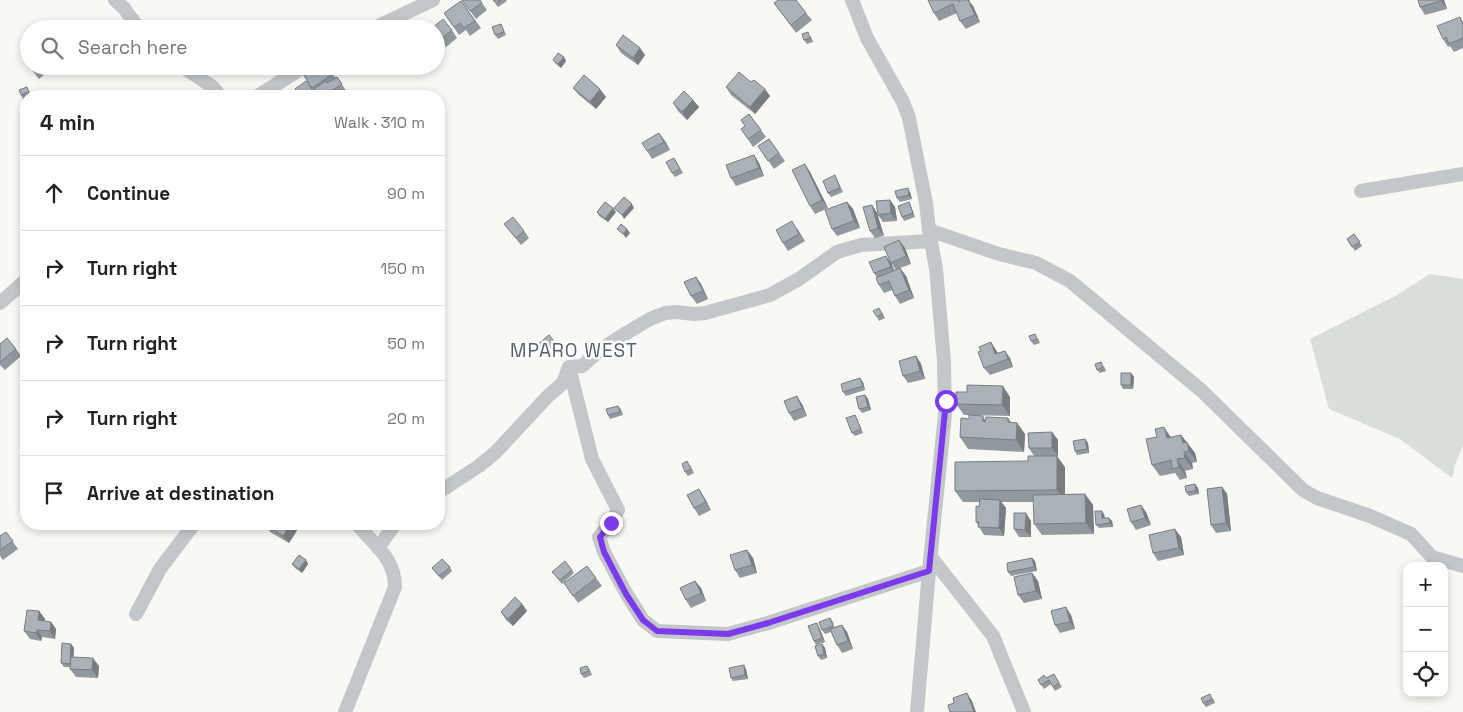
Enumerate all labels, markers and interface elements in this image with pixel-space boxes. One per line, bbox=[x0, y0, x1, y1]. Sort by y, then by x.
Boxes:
search box bbox=[20, 20, 445, 75]
icon: search bbox=[38, 34, 66, 62]
text: Search here bbox=[78, 35, 188, 60]
text: 4 min bbox=[40, 109, 95, 136]
text: Walk · 310 m bbox=[334, 112, 425, 133]
icon: ahead bbox=[40, 179, 68, 207]
text: Continue bbox=[87, 181, 170, 206]
text: 90 m bbox=[387, 183, 425, 204]
icon: right bbox=[40, 254, 68, 282]
text: Turn right bbox=[87, 256, 177, 281]
text: 150 m bbox=[381, 258, 425, 279]
icon: right bbox=[40, 329, 68, 357]
text: Turn right bbox=[87, 331, 177, 356]
text: 50 m bbox=[387, 333, 425, 354]
district label: MPARO WEST bbox=[510, 338, 638, 363]
route start bbox=[935, 390, 958, 413]
icon: right bbox=[40, 404, 68, 432]
text: Turn right bbox=[87, 406, 177, 431]
text: 20 m bbox=[387, 408, 425, 429]
icon: arrive bbox=[40, 479, 68, 507]
text: Arrive at destination bbox=[87, 481, 275, 506]
route end bbox=[600, 512, 623, 535]
map controls bbox=[1403, 562, 1448, 697]
button: + bbox=[1403, 562, 1448, 607]
button: − bbox=[1403, 607, 1448, 652]
button: locate bbox=[1403, 652, 1448, 697]

